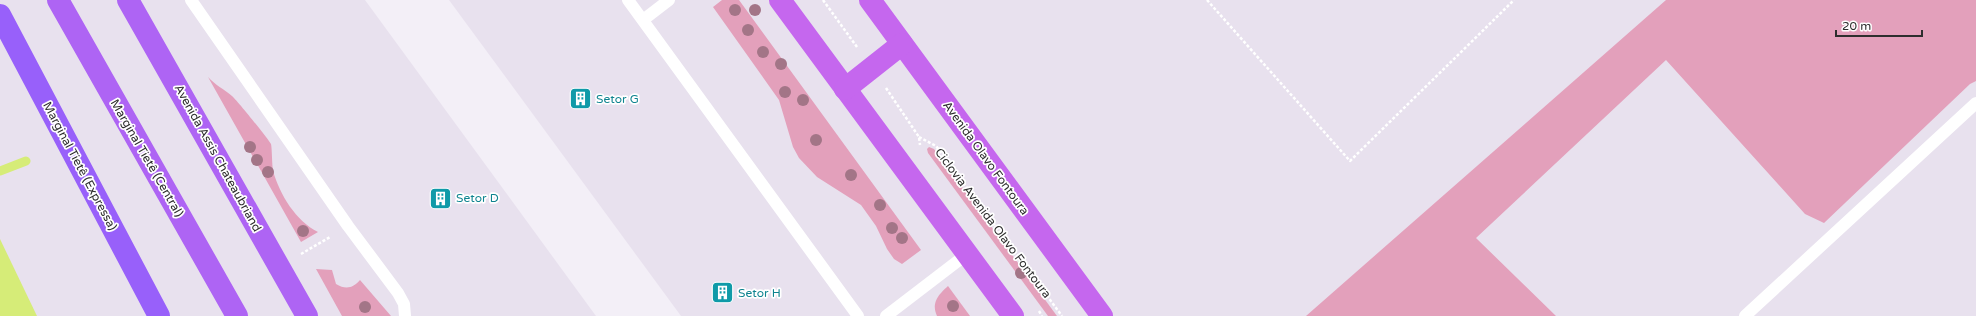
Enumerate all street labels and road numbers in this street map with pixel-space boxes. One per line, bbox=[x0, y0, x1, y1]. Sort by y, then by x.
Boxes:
street label: Avenida Assis Chateaubriand bbox=[172, 82, 264, 234]
street label: Marginal Tietê (Central) bbox=[108, 97, 186, 219]
street label: Avenida Olavo Fontoura bbox=[940, 98, 1032, 218]
street label: Marginal Tietê (Expressa) bbox=[40, 99, 120, 233]
street label: Ciclovia Avenida Olavo Fontoura bbox=[932, 145, 1054, 301]

